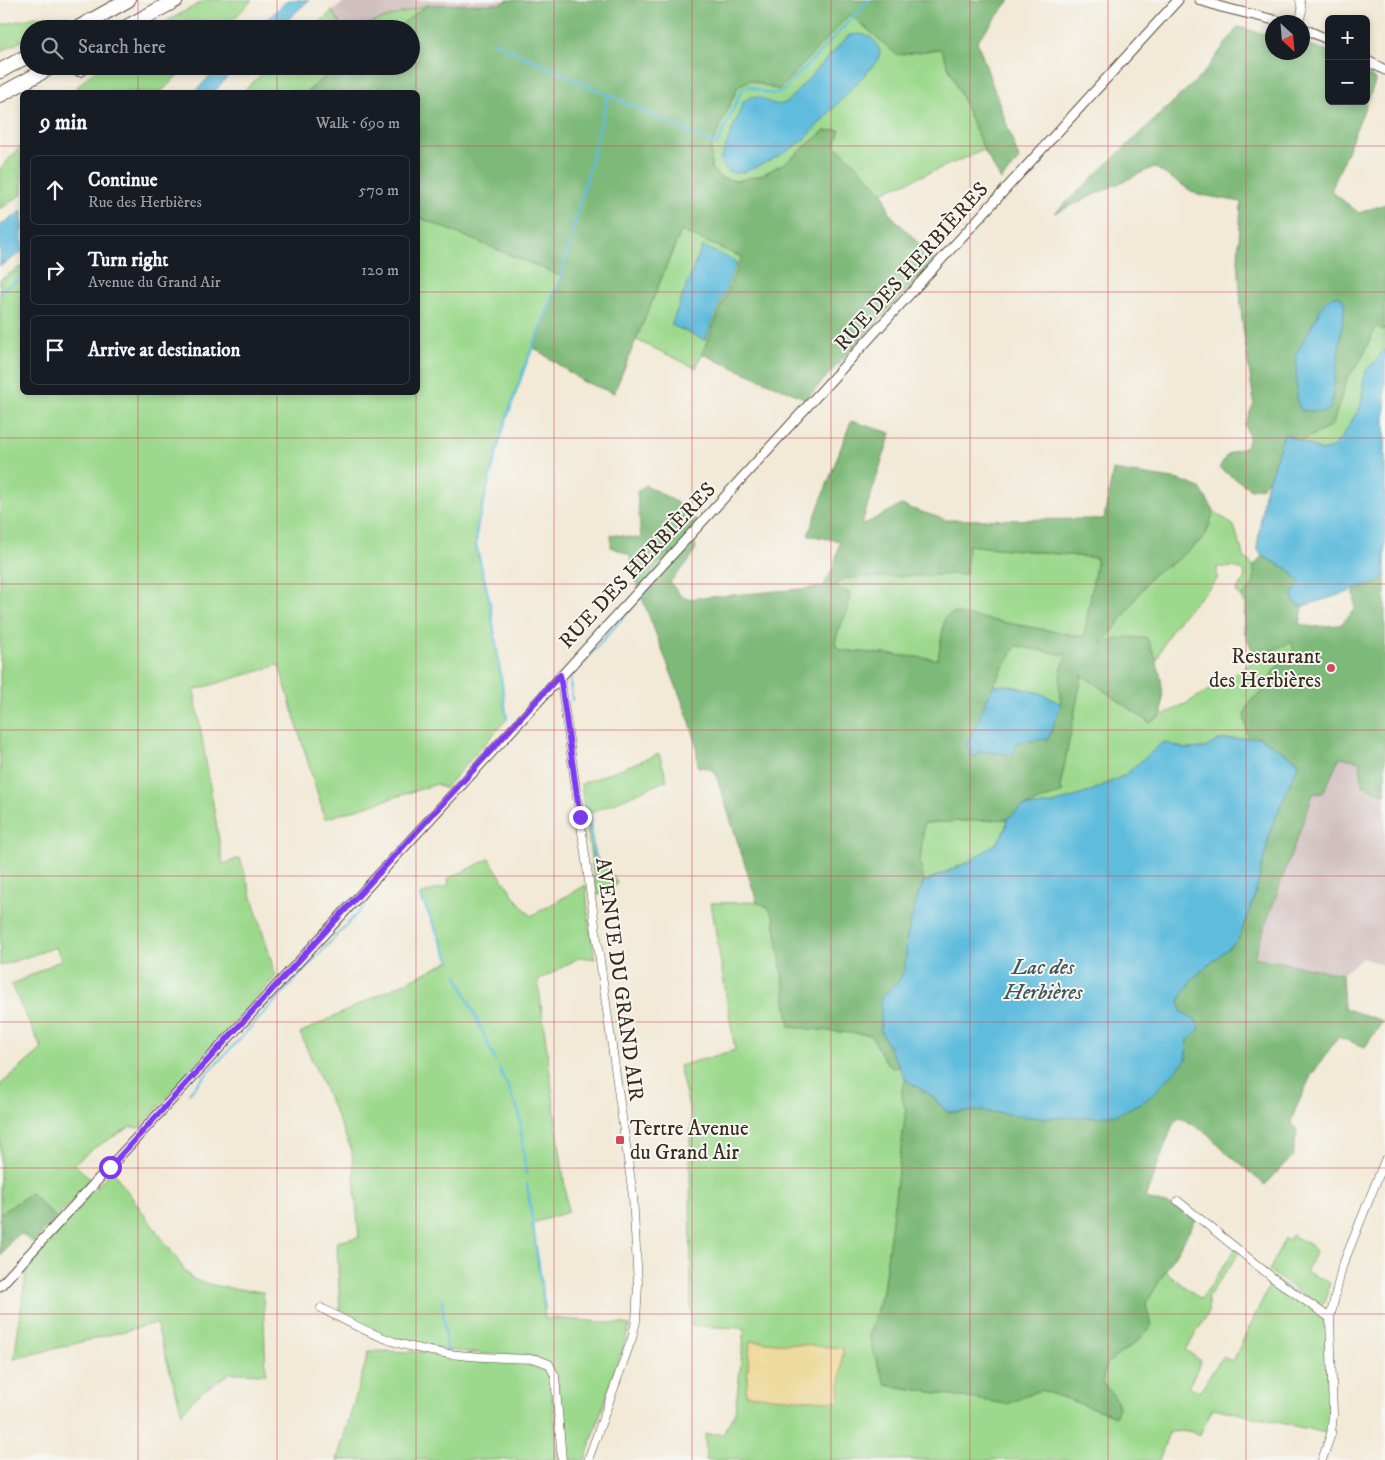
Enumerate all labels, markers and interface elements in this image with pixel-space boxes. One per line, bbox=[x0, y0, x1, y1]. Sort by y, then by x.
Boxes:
north arrow bbox=[1265, 15, 1310, 60]
map controls bbox=[1325, 15, 1370, 105]
button: + bbox=[1325, 15, 1370, 60]
search box bbox=[20, 20, 420, 75]
icon: search bbox=[38, 34, 66, 62]
text: Search here bbox=[78, 36, 166, 59]
button: − bbox=[1325, 60, 1370, 105]
text: 9 min bbox=[40, 110, 87, 136]
text: Walk · 690 m bbox=[316, 113, 400, 133]
text: Continue bbox=[88, 169, 158, 192]
icon: ahead bbox=[41, 176, 69, 204]
street label: RUE DES HERBIÈRES bbox=[828, 176, 994, 356]
text: 570 m bbox=[359, 180, 399, 200]
text: Rue des Herbières bbox=[88, 192, 202, 212]
text: Turn right bbox=[88, 249, 168, 272]
icon: right bbox=[41, 256, 69, 284]
text: 120 m bbox=[361, 260, 399, 280]
text: Avenue du Grand Air bbox=[88, 272, 221, 292]
icon: arrive bbox=[41, 336, 69, 364]
text: Arrive at destination bbox=[88, 339, 240, 362]
street label: RUE DES HERBIÈRES bbox=[553, 476, 722, 654]
place label: Restaurant des Herbières bbox=[1209, 644, 1321, 694]
marker: Restaurant des Herbières bbox=[1325, 662, 1337, 674]
route end bbox=[569, 806, 592, 829]
street label: AVENUE DU GRAND AIR bbox=[589, 856, 649, 1103]
water label: Lac des Herbières bbox=[1003, 954, 1084, 1006]
place label: Tertre Avenue du Grand Air bbox=[630, 1116, 749, 1166]
marker: Tertre Avenue du Grand Air bbox=[614, 1134, 626, 1146]
route start bbox=[99, 1156, 122, 1179]

